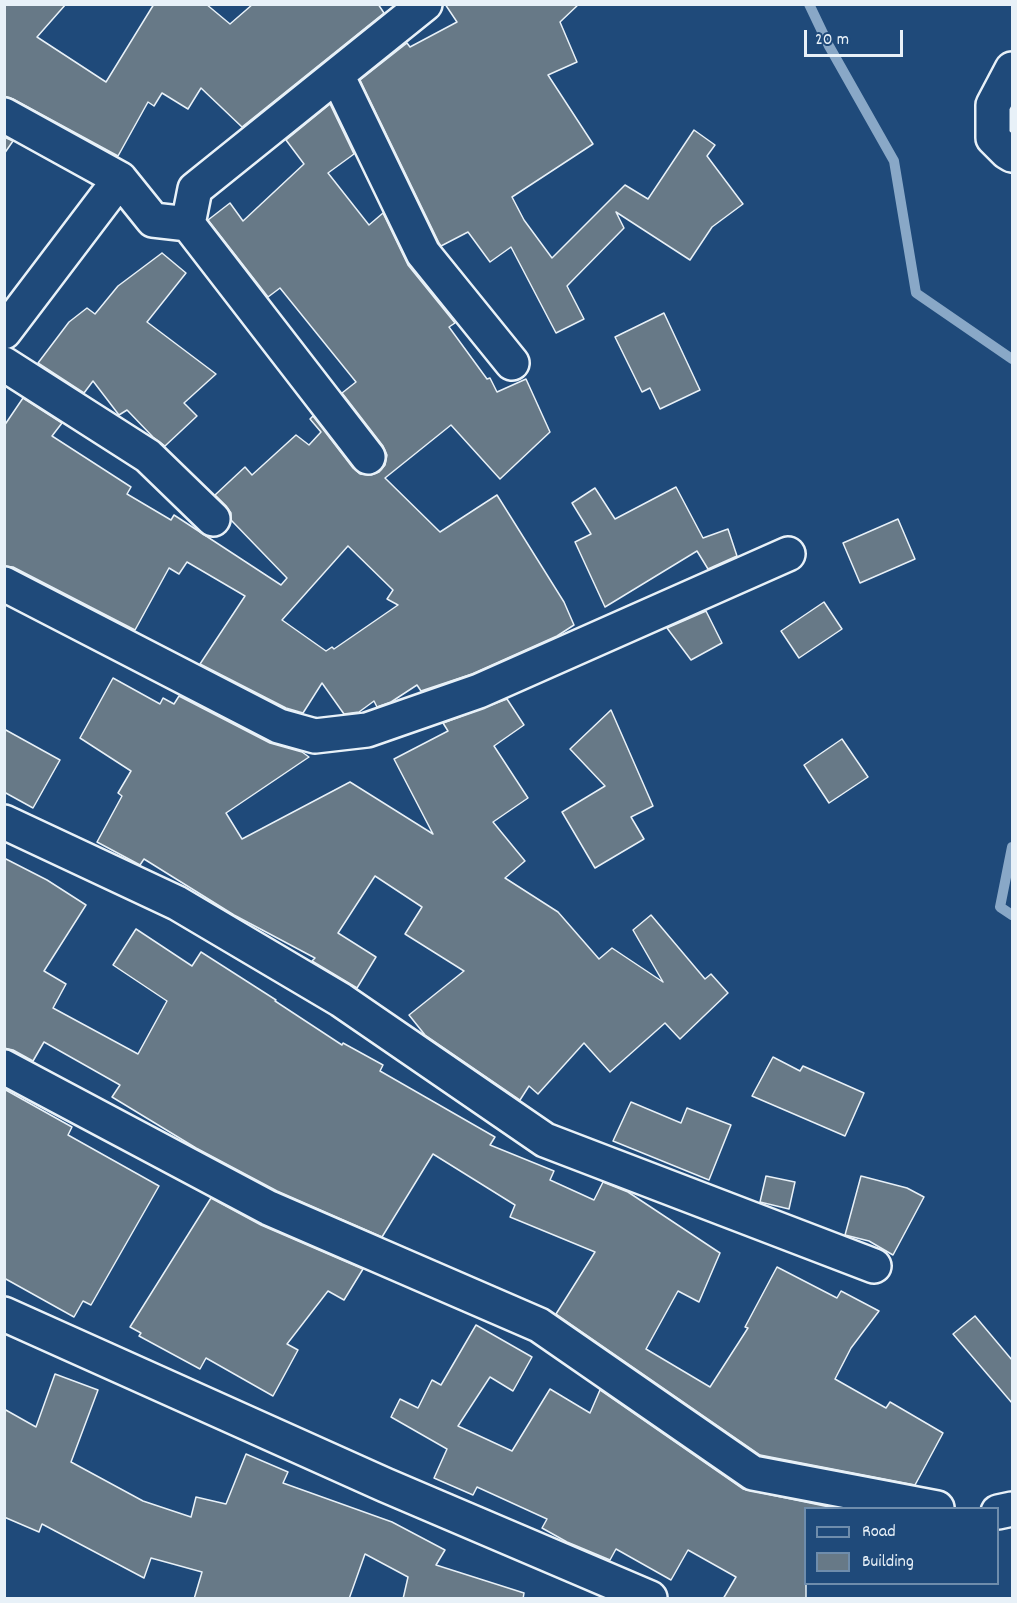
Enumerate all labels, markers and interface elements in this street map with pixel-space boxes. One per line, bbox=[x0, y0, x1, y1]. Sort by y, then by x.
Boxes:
scale bar bbox=[807, 18, 906, 56]
text: 20 m bbox=[815, 28, 849, 53]
legend bbox=[804, 1507, 999, 1585]
text: Road bbox=[862, 1520, 896, 1545]
text: Building bbox=[862, 1550, 914, 1575]

